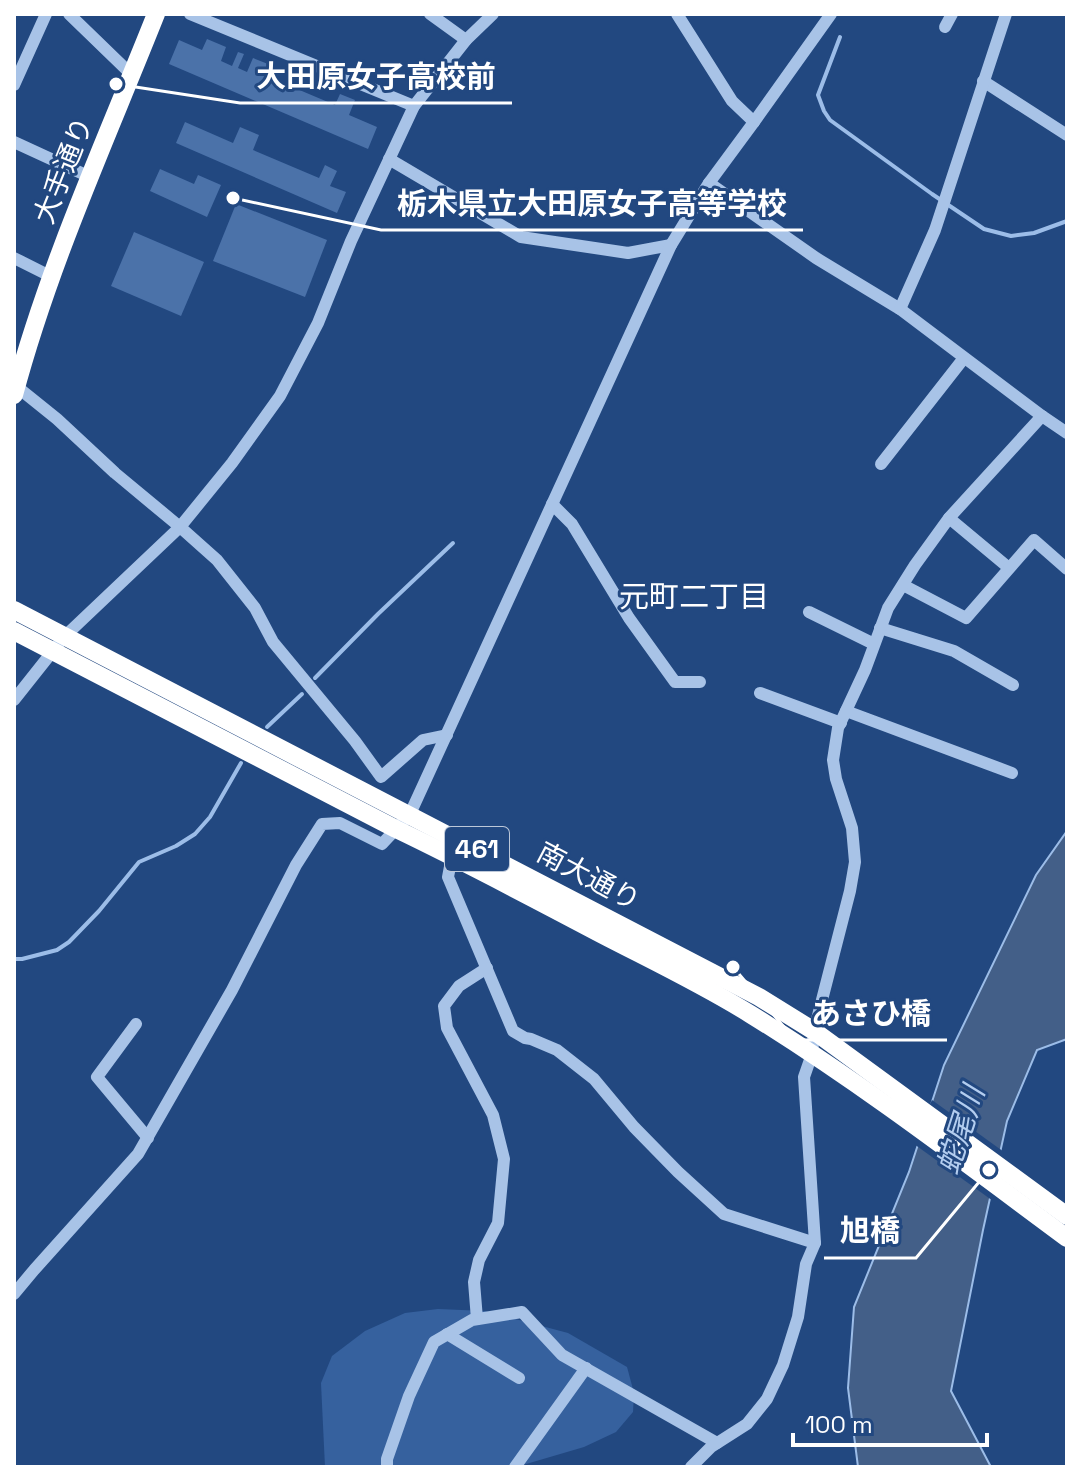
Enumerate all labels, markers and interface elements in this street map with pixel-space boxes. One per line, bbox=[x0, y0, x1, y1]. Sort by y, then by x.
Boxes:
callout: 大田原女子高校前 bbox=[240, 49, 512, 103]
text: 大田原女子高校前 bbox=[256, 57, 496, 96]
street label: 大手通り bbox=[25, 111, 101, 229]
callout: 栃木県立大田原女子高等学校 bbox=[381, 176, 803, 230]
text: 栃木県立大田原女子高等学校 bbox=[397, 184, 787, 223]
district label: 元町二丁目 bbox=[619, 577, 769, 616]
road number: 461 bbox=[445, 827, 509, 871]
street label: 南大通り bbox=[531, 834, 647, 918]
callout: あさひ橋 bbox=[795, 986, 947, 1040]
text: あさひ橋 bbox=[811, 994, 931, 1033]
water label: 蛇尾川 bbox=[928, 1078, 994, 1179]
callout: 旭橋 bbox=[824, 1204, 916, 1258]
text: 旭橋 bbox=[840, 1211, 900, 1250]
scale bar bbox=[793, 1397, 987, 1447]
text: 100 m bbox=[805, 1409, 873, 1440]

